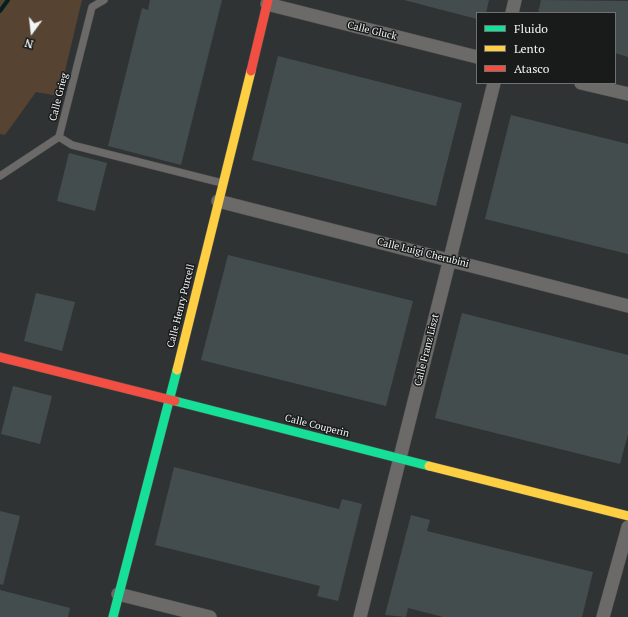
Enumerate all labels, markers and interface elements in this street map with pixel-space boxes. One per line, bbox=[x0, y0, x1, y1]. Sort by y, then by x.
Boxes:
north arrow bbox=[12, 12, 52, 52]
legend bbox=[476, 12, 616, 84]
street label: Calle Gluck bbox=[346, 19, 398, 43]
text: Fluido bbox=[514, 21, 548, 36]
text: N bbox=[23, 36, 35, 51]
text: Lento bbox=[514, 41, 545, 56]
text: Atasco bbox=[514, 61, 549, 76]
street label: Calle Grieg bbox=[47, 72, 71, 122]
street label: Calle Luigi Cherubini bbox=[376, 236, 470, 270]
street label: Calle Henry Purcell bbox=[165, 263, 197, 349]
street label: Calle Franz Liszt bbox=[412, 313, 442, 387]
street label: Calle Couperin bbox=[284, 412, 350, 440]

